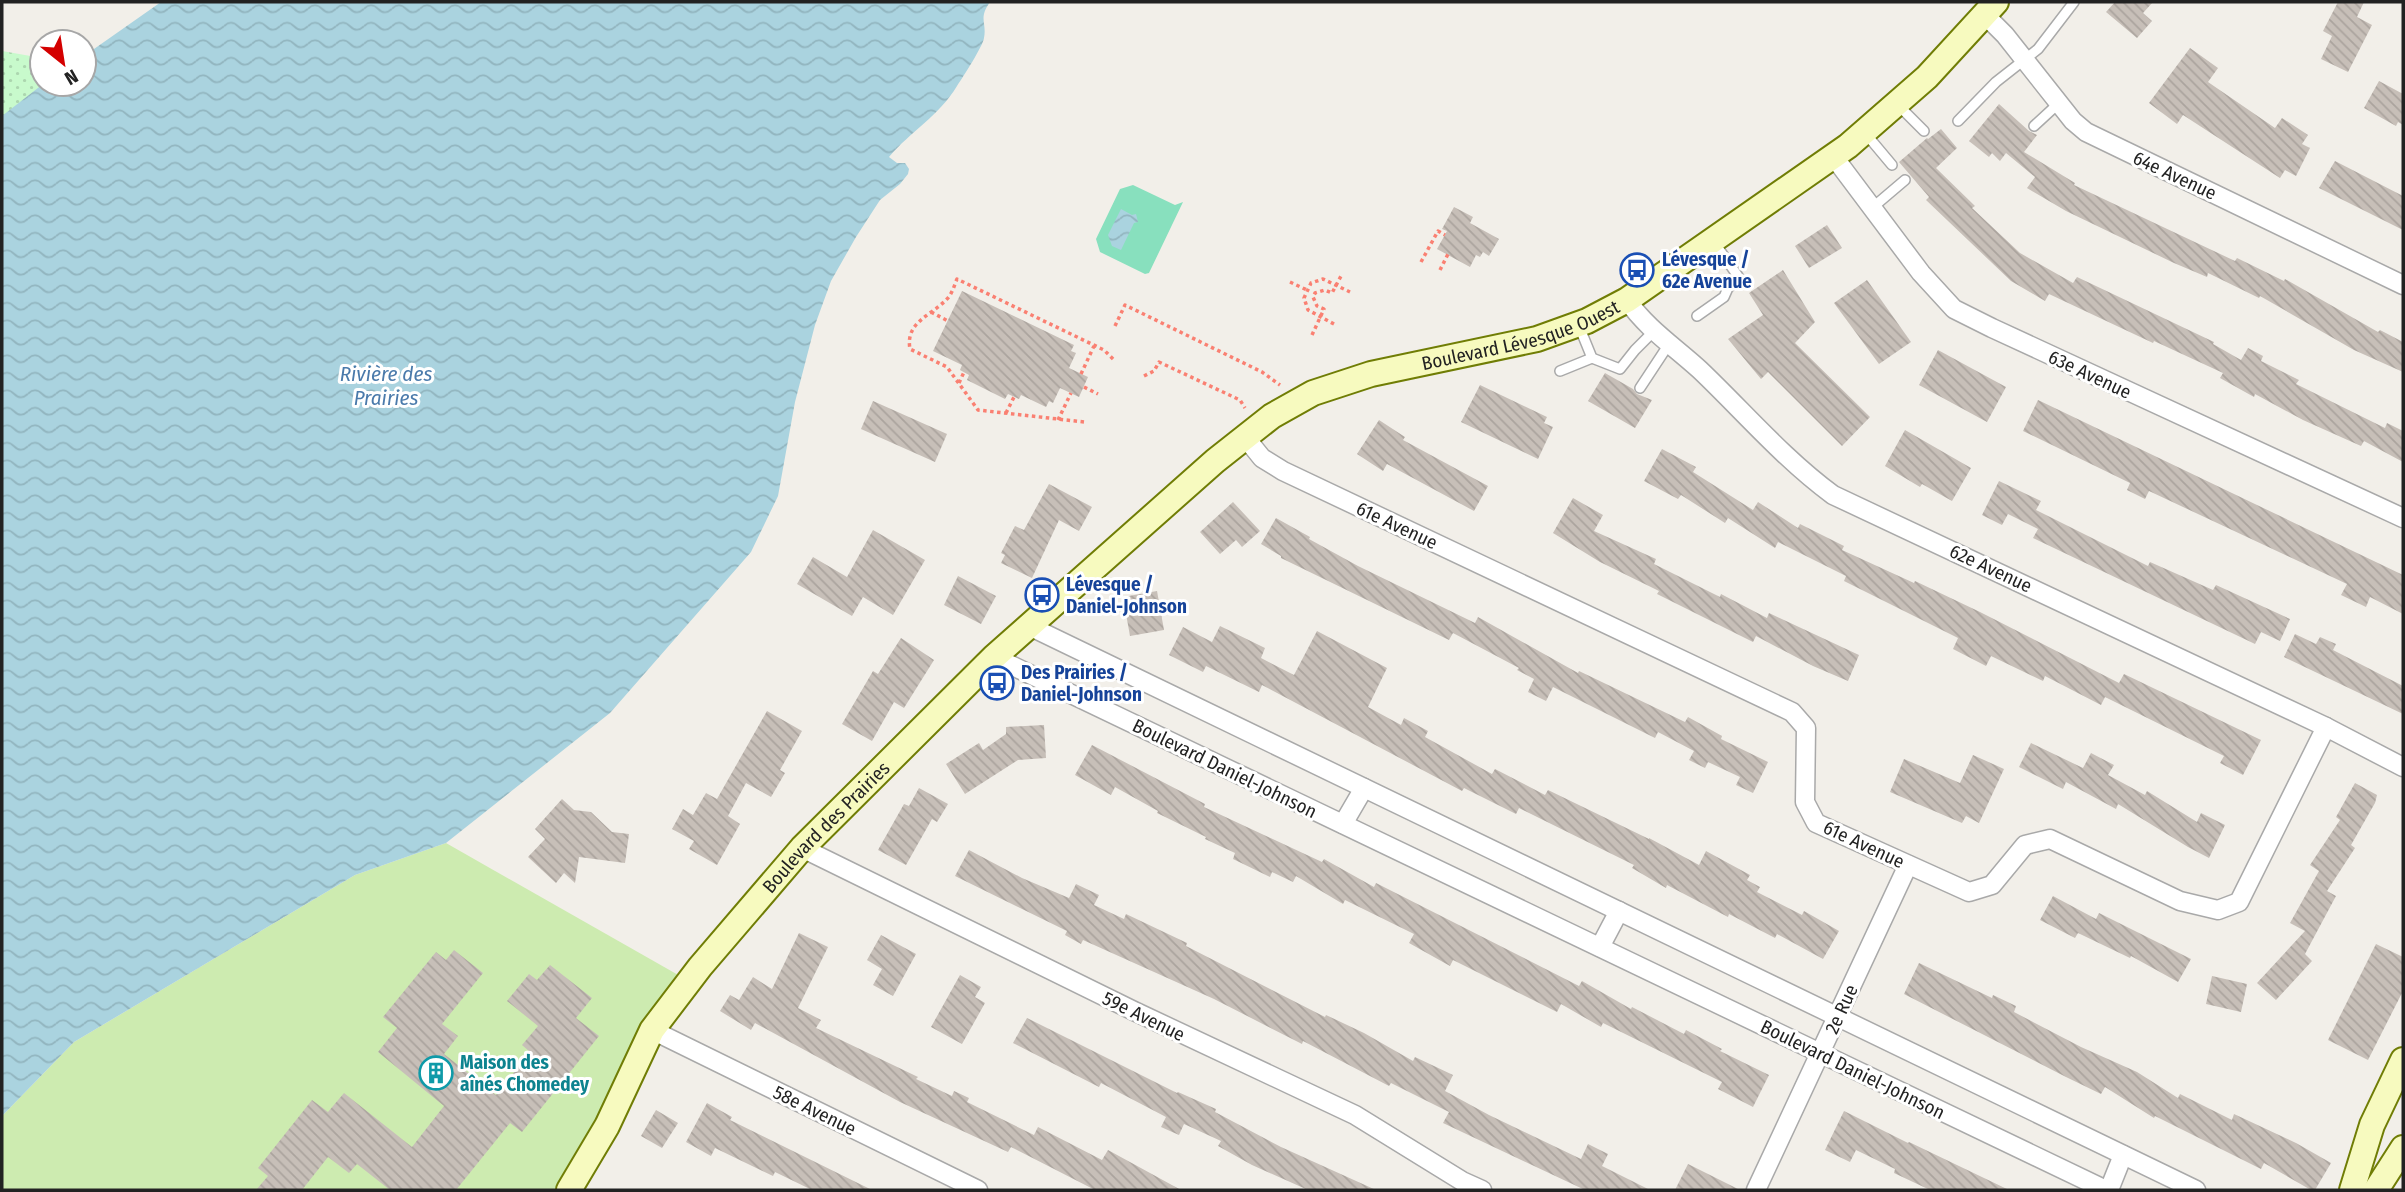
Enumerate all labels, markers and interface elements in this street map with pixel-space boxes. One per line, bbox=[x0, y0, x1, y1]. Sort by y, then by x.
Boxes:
north arrow bbox=[28, 28, 98, 98]
text: N bbox=[61, 64, 82, 90]
street label: 64e Avenue bbox=[2129, 146, 2220, 205]
place label: Lévesque / 62e Avenue bbox=[1662, 248, 1752, 293]
bus stop icon: Lévesque / 62e Avenue bbox=[1618, 251, 1656, 289]
street label: Boulevard Lévesque Ouest bbox=[1420, 295, 1624, 375]
street label: 63e Avenue bbox=[2045, 345, 2135, 404]
water label: Rivière des Prairies bbox=[340, 361, 432, 411]
street label: 61e Avenue bbox=[1353, 497, 1441, 554]
street label: 62e Avenue bbox=[1946, 539, 2036, 598]
place label: Lévesque / Daniel-Johnson bbox=[1066, 573, 1187, 618]
bus stop icon: Lévesque / Daniel-Johnson bbox=[1023, 576, 1061, 614]
place label: Des Prairies / Daniel-Johnson bbox=[1021, 661, 1142, 706]
bus stop icon: Des Prairies / Daniel-Johnson bbox=[978, 664, 1016, 702]
street label: Boulevard Daniel-Johnson bbox=[1129, 714, 1321, 823]
street label: Boulevard des Prairies bbox=[758, 757, 894, 898]
street label: 61e Avenue bbox=[1820, 816, 1908, 873]
street label: 2e Rue bbox=[1820, 981, 1863, 1037]
street label: 59e Avenue bbox=[1099, 987, 1189, 1046]
street label: Boulevard Daniel-Johnson bbox=[1757, 1015, 1949, 1124]
place label: Maison des aînés Chomedey bbox=[460, 1051, 590, 1096]
building icon: Maison des aînés Chomedey bbox=[417, 1054, 455, 1092]
street label: 58e Avenue bbox=[770, 1081, 860, 1140]

